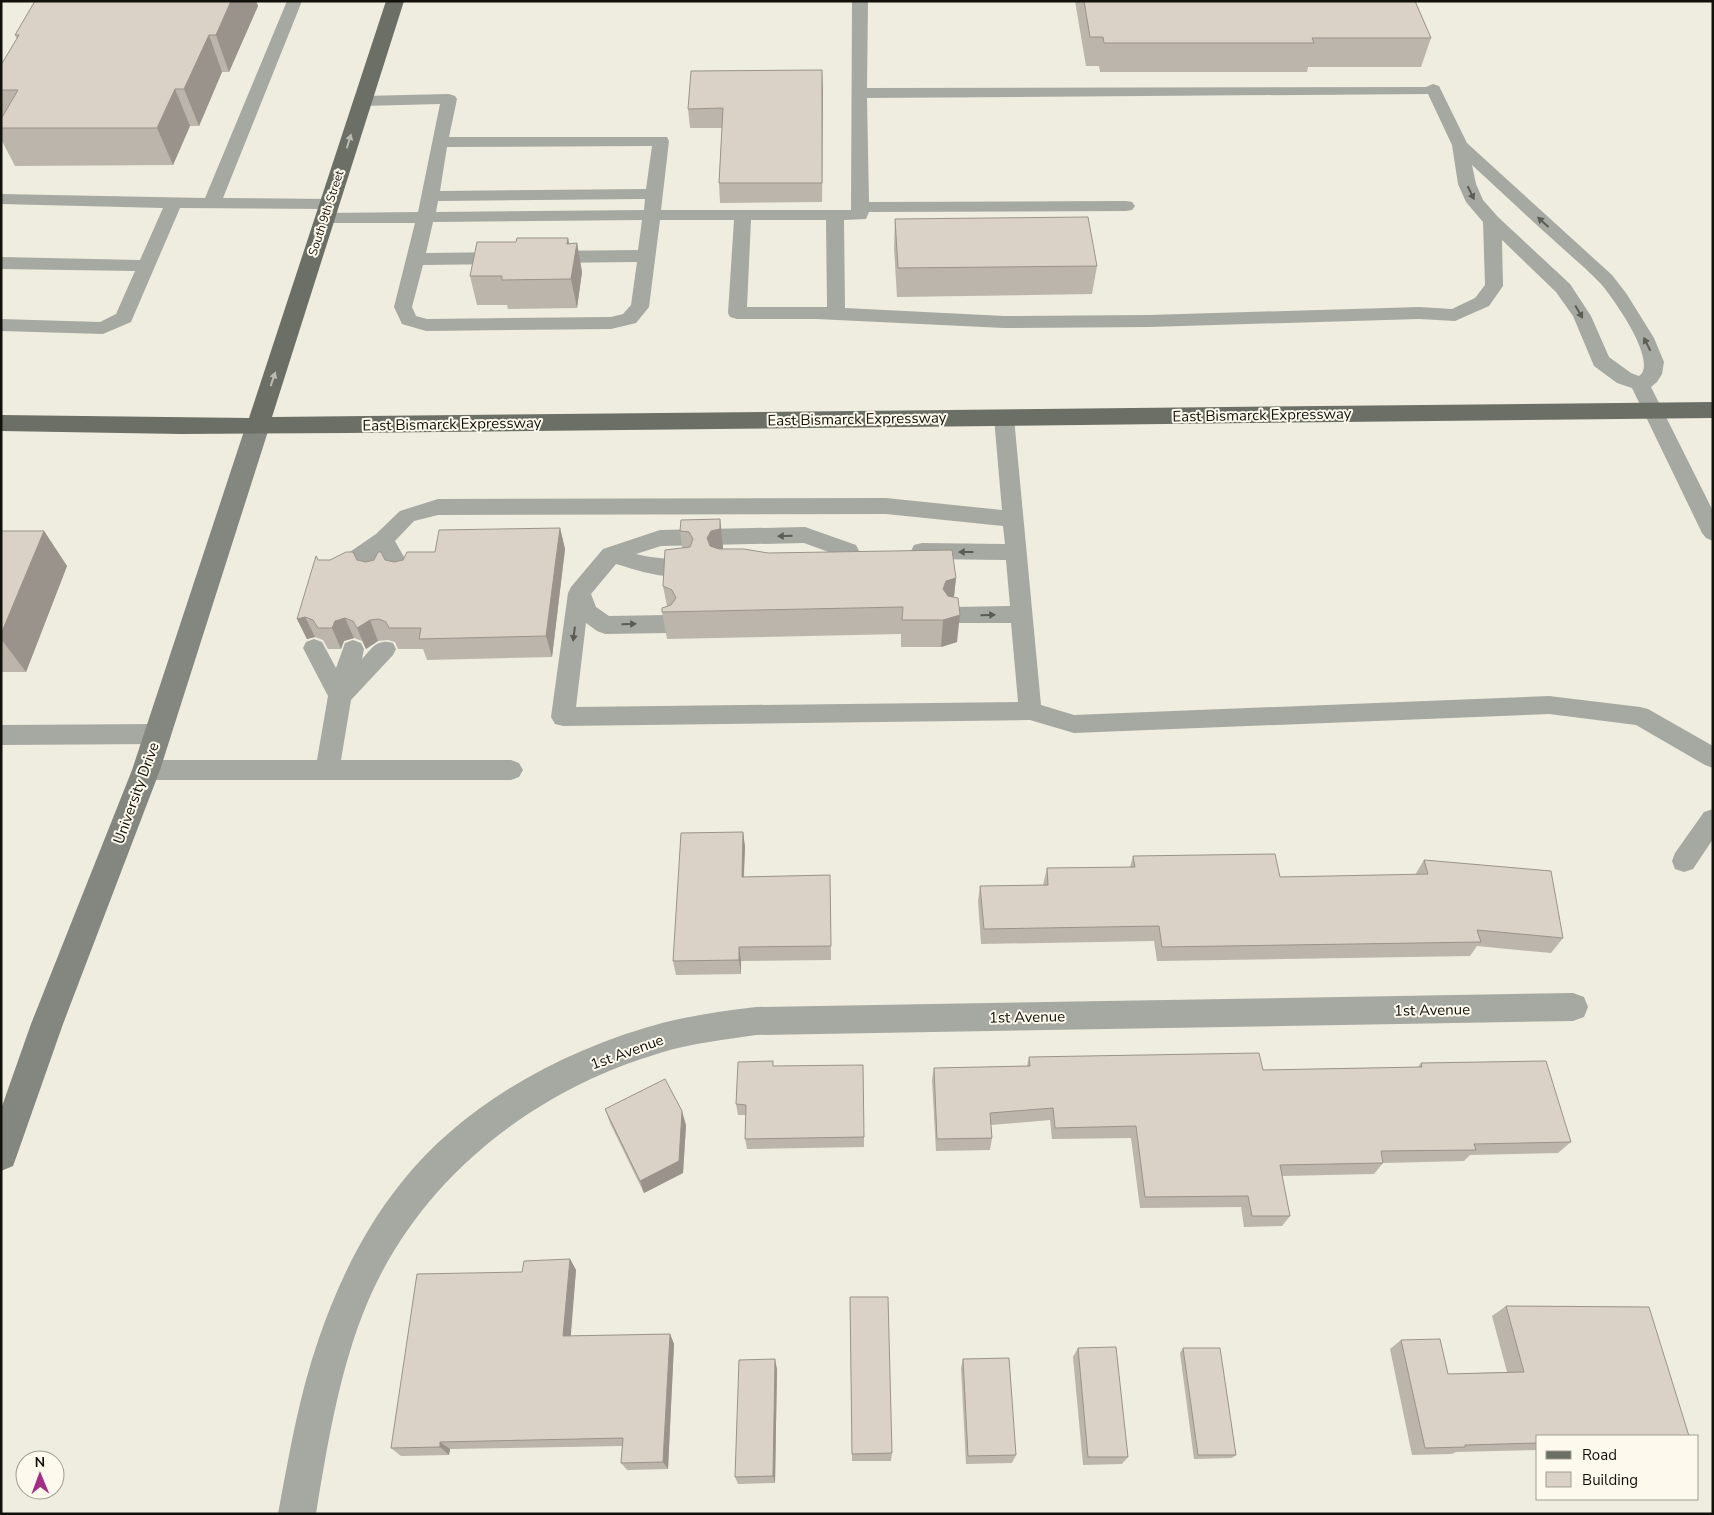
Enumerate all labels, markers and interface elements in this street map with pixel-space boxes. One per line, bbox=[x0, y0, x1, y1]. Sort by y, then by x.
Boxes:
one-way arrow bbox=[346, 133, 354, 148]
street label: South 9th Street bbox=[305, 167, 348, 258]
one-way arrow bbox=[1466, 185, 1475, 200]
one-way arrow bbox=[1538, 216, 1550, 228]
one-way arrow bbox=[1575, 305, 1584, 318]
one-way arrow bbox=[1643, 337, 1651, 351]
one-way arrow bbox=[269, 371, 277, 386]
street label: East Bismarck Expressway bbox=[1172, 403, 1352, 427]
street label: East Bismarck Expressway bbox=[767, 407, 947, 431]
street label: East Bismarck Expressway bbox=[362, 412, 542, 436]
one-way arrow bbox=[777, 532, 793, 540]
one-way arrow bbox=[958, 548, 974, 556]
one-way arrow bbox=[980, 611, 996, 619]
one-way arrow bbox=[622, 620, 638, 628]
one-way arrow bbox=[570, 626, 578, 642]
street label: University Drive bbox=[108, 739, 164, 847]
street label: 1st Avenue bbox=[1394, 999, 1470, 1021]
street label: 1st Avenue bbox=[989, 1006, 1065, 1028]
street label: 1st Avenue bbox=[588, 1030, 666, 1074]
legend bbox=[1536, 1435, 1699, 1500]
text: Road bbox=[1582, 1445, 1617, 1465]
north arrow bbox=[15, 1450, 65, 1500]
text: N bbox=[34, 1453, 45, 1472]
text: Building bbox=[1582, 1470, 1638, 1490]

